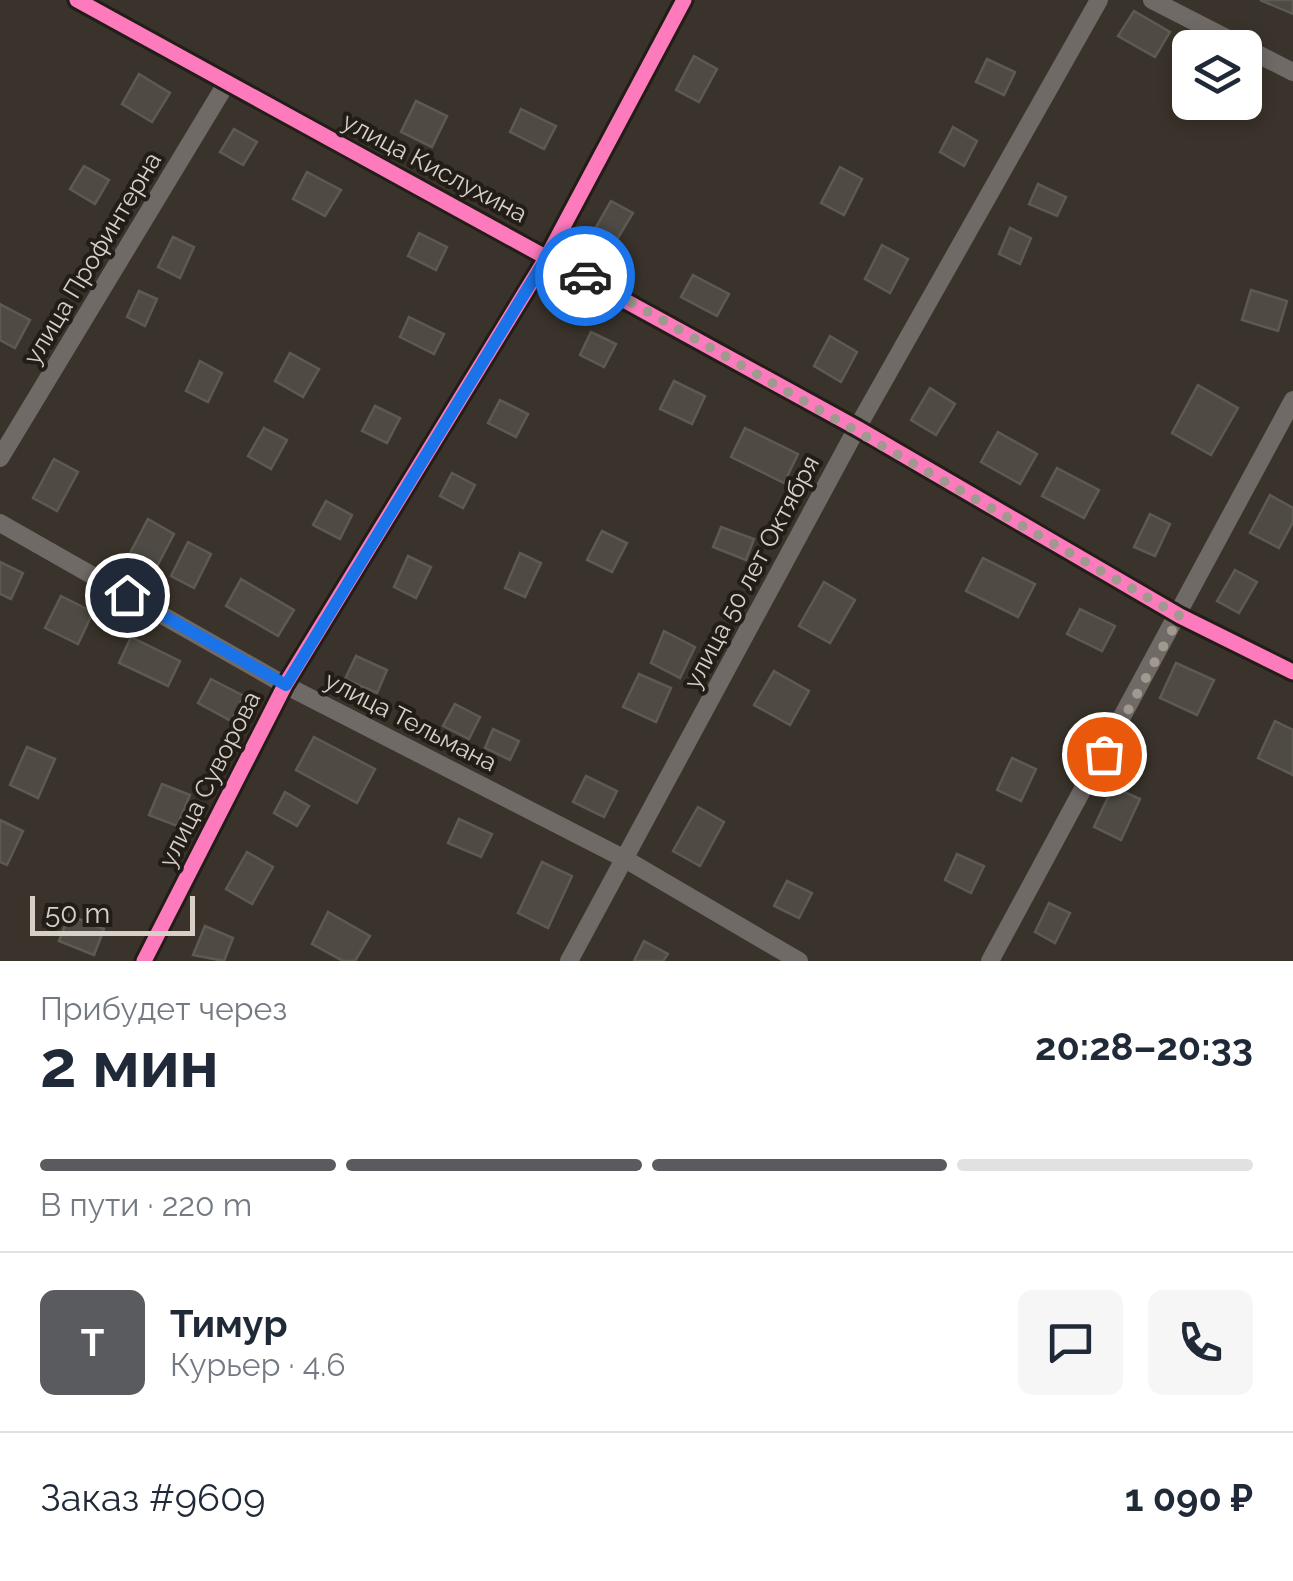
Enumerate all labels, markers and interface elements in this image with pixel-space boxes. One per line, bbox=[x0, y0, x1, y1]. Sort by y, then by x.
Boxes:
map controls bbox=[1172, 30, 1262, 120]
button: layers bbox=[1172, 30, 1262, 120]
street label: улица Кислухина bbox=[337, 106, 533, 228]
street label: улица Профинтерна bbox=[17, 146, 167, 370]
courier bbox=[535, 226, 635, 326]
icon: car bbox=[558, 249, 613, 304]
street label: улица 50 лет Октября bbox=[677, 450, 825, 694]
pin bbox=[85, 553, 170, 638]
icon: home bbox=[100, 568, 155, 623]
street label: улица Тельмана bbox=[320, 665, 502, 777]
street label: улица Суворова bbox=[152, 686, 266, 872]
pin bbox=[1062, 712, 1147, 797]
icon: bag bbox=[1077, 727, 1132, 782]
scale bar bbox=[30, 891, 195, 936]
text: 50 m bbox=[45, 897, 110, 930]
text: Прибудет через bbox=[40, 990, 287, 1027]
text: 20:28–20:33 bbox=[1035, 1024, 1253, 1069]
text: 2 мин bbox=[40, 1026, 219, 1102]
text: В пути · 220 m bbox=[40, 1186, 252, 1223]
button: chat bbox=[1018, 1290, 1123, 1395]
button: phone bbox=[1148, 1290, 1253, 1395]
text: Тимур bbox=[170, 1301, 288, 1346]
text: Т bbox=[81, 1320, 104, 1365]
text: Курьер · 4.6 bbox=[170, 1346, 346, 1383]
text: Заказ #9609 bbox=[40, 1475, 266, 1520]
text: 1 090 ₽ bbox=[1125, 1475, 1253, 1520]

